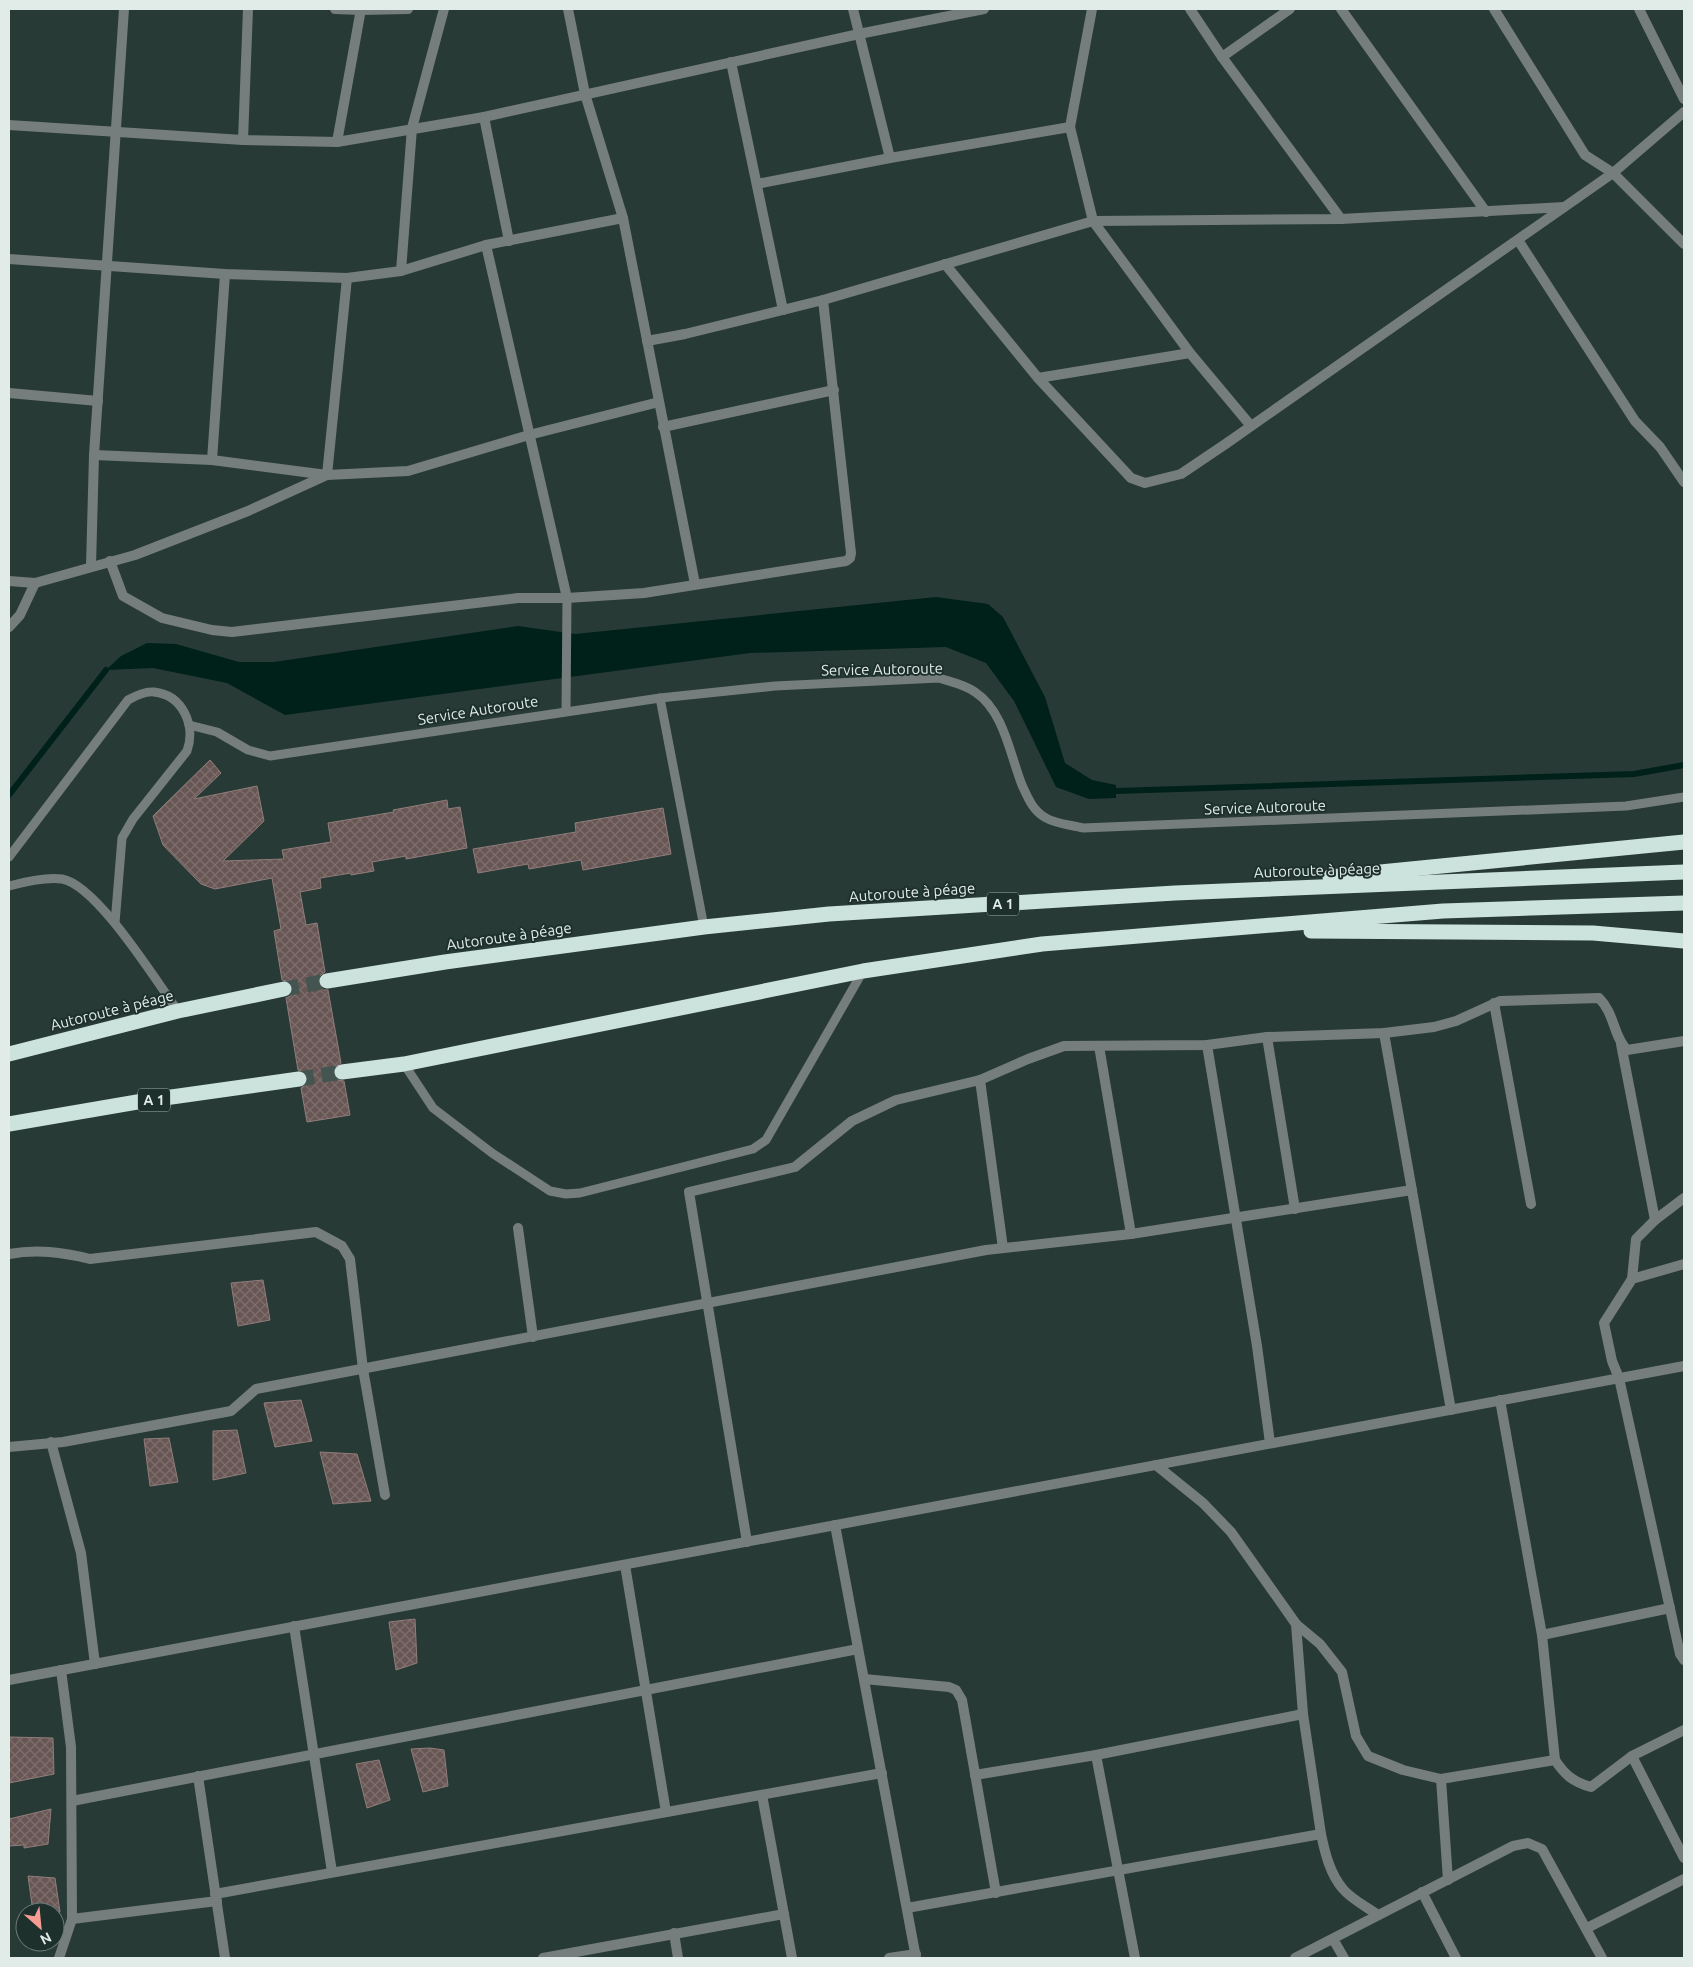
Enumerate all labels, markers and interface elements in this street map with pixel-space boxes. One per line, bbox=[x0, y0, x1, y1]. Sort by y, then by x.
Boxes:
street label: Service Autoroute bbox=[821, 659, 943, 679]
street label: Service Autoroute bbox=[416, 692, 540, 728]
street label: Service Autoroute bbox=[1204, 796, 1326, 818]
street label: Autoroute à péage bbox=[1254, 859, 1380, 881]
street label: Autoroute à péage bbox=[848, 879, 976, 905]
road number: A 1 bbox=[987, 892, 1019, 916]
street label: Autoroute à péage bbox=[445, 919, 573, 953]
street label: Autoroute à péage bbox=[49, 986, 175, 1034]
road number: A 1 bbox=[138, 1088, 170, 1112]
north arrow bbox=[15, 1902, 65, 1952]
text: N bbox=[38, 1929, 54, 1948]

